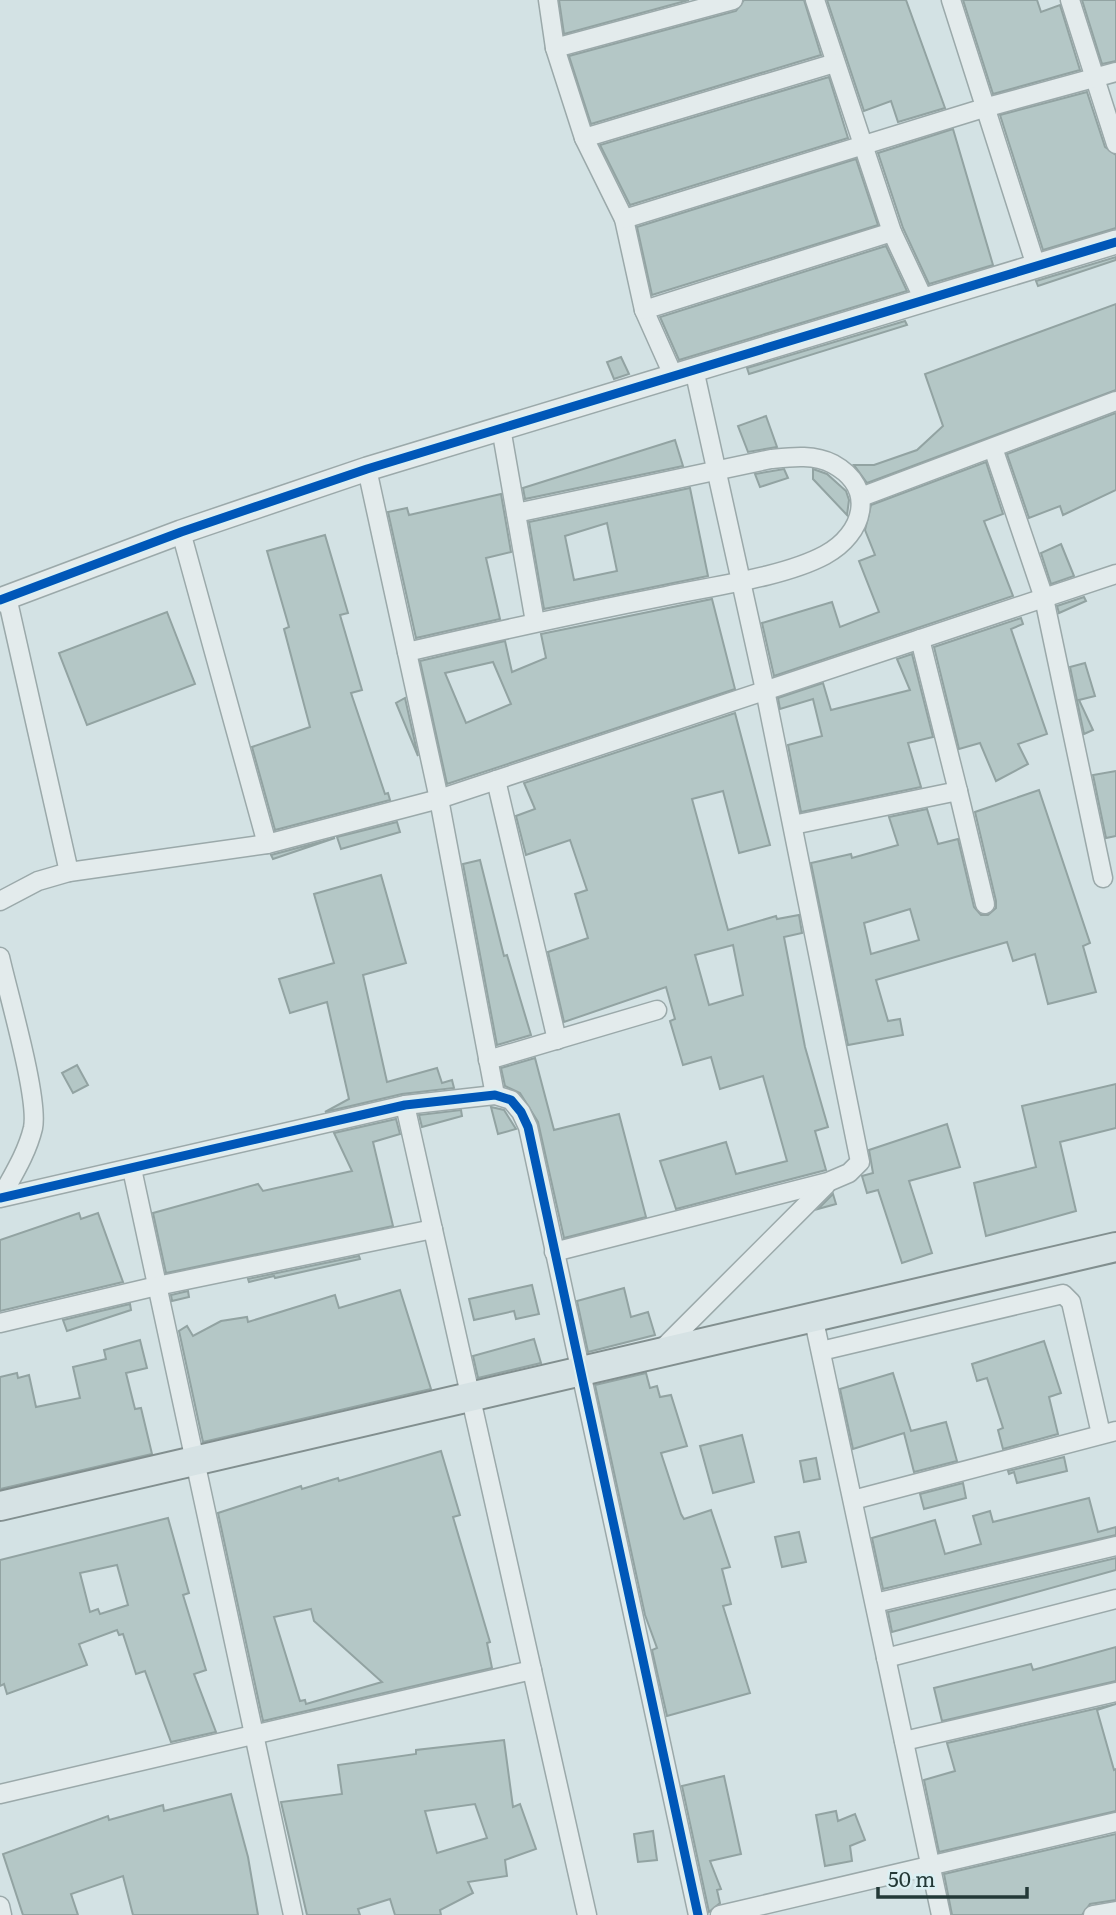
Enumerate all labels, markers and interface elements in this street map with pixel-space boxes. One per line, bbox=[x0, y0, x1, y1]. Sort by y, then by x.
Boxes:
scale bar bbox=[878, 1856, 1027, 1900]
text: 50 m bbox=[888, 1862, 935, 1893]

